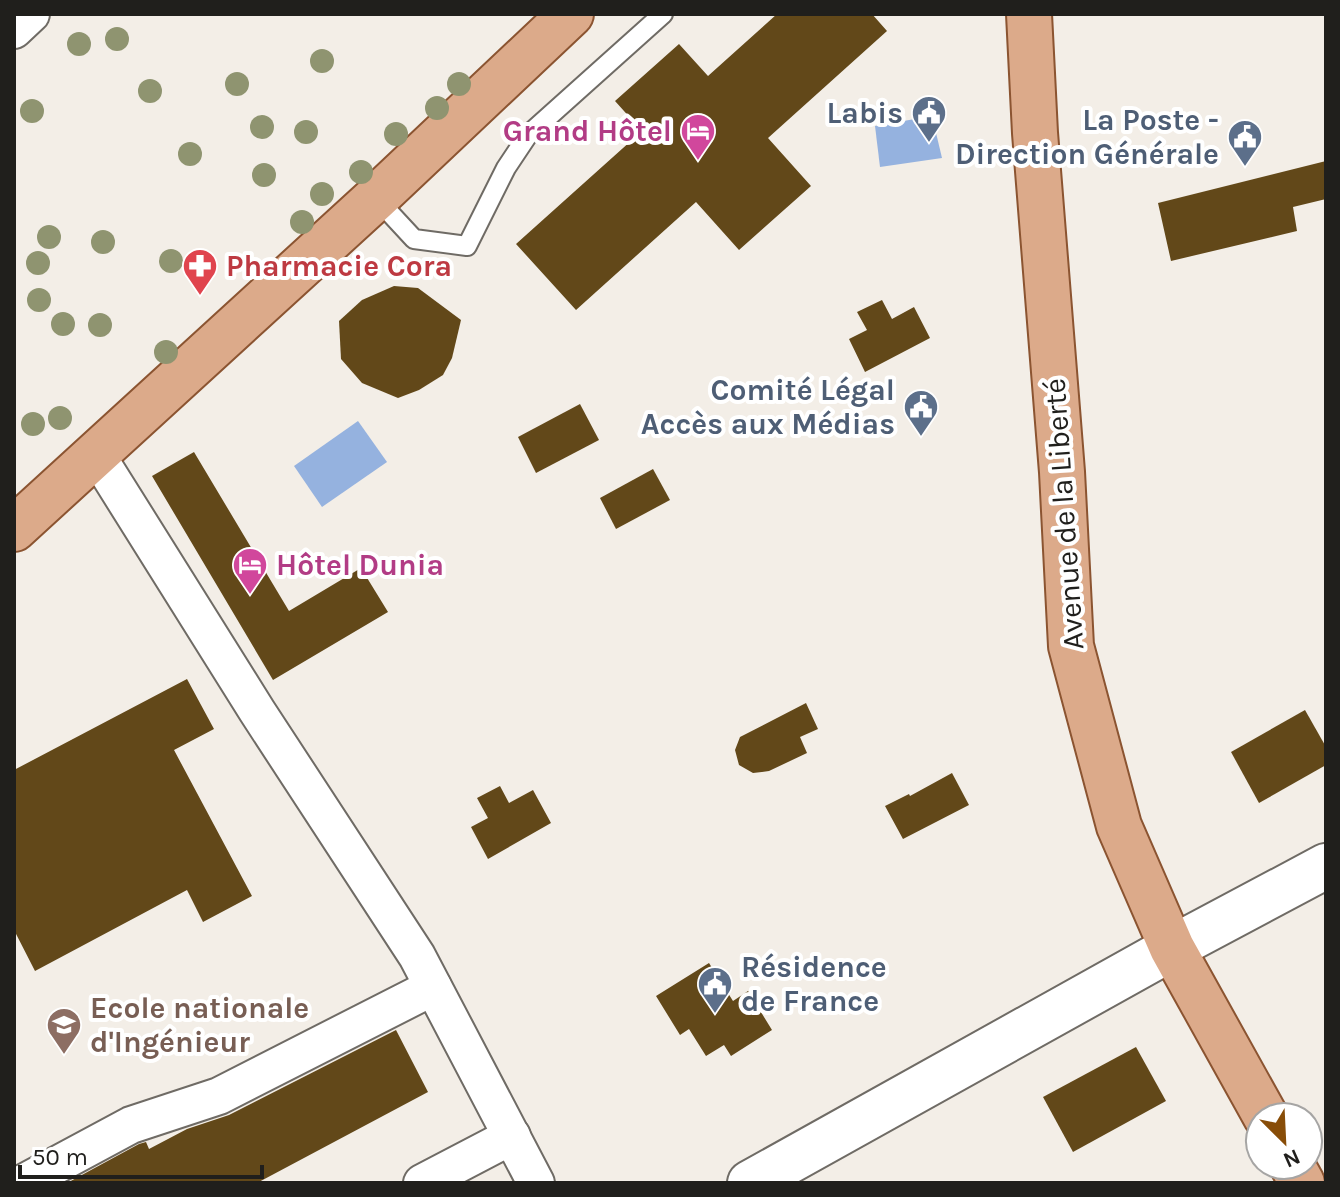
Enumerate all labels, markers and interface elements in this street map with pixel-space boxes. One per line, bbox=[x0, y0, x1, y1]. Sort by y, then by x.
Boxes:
public building icon: Labis bbox=[910, 94, 948, 144]
place label: Labis bbox=[827, 95, 903, 131]
place label: La Poste - Direction Générale bbox=[955, 102, 1219, 172]
hotel icon: Grand Hôtel bbox=[679, 112, 717, 162]
place label: Grand Hôtel bbox=[503, 113, 672, 149]
public building icon: La Poste - Direction Générale bbox=[1226, 118, 1264, 168]
pharmacy icon: Pharmacie Cora bbox=[181, 247, 219, 297]
place label: Pharmacie Cora bbox=[226, 248, 452, 284]
place label: Comité Légal Accès aux Médias bbox=[641, 372, 895, 442]
street label: Avenue de la Liberté bbox=[1037, 377, 1091, 651]
public building icon: Comité Légal Accès aux Médias bbox=[902, 388, 940, 438]
hotel icon: Hôtel Dunia bbox=[231, 546, 269, 596]
place label: Hôtel Dunia bbox=[276, 547, 444, 583]
place label: Résidence de France bbox=[741, 949, 887, 1019]
public building icon: Résidence de France bbox=[696, 965, 734, 1015]
place label: Ecole nationale d'Ingénieur bbox=[90, 990, 309, 1060]
school or university icon: Ecole nationale d'Ingénieur bbox=[45, 1006, 83, 1056]
north arrow bbox=[1244, 1101, 1324, 1181]
scale bar bbox=[20, 1129, 262, 1179]
text: 50 m bbox=[32, 1143, 88, 1171]
text: N bbox=[1279, 1143, 1304, 1173]

